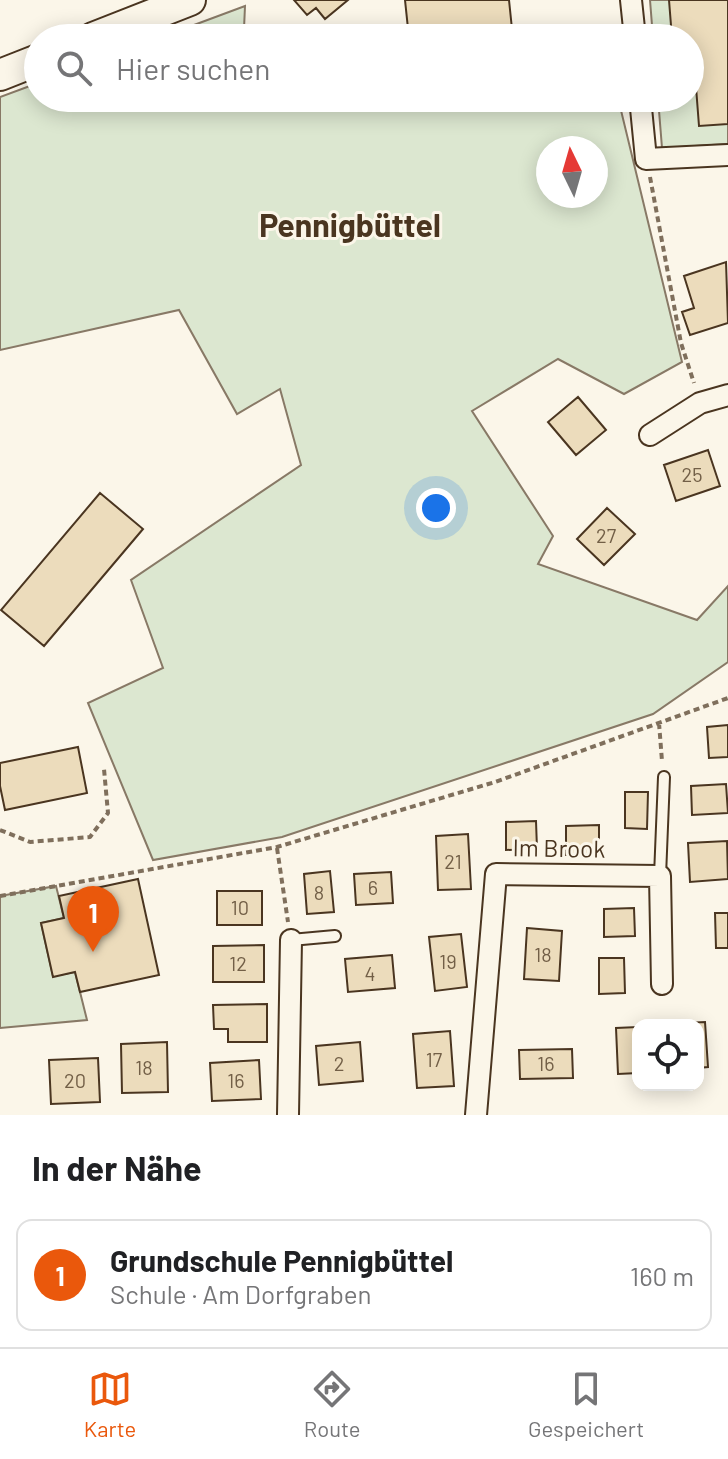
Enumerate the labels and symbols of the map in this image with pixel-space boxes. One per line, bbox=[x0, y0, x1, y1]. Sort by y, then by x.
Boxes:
north arrow bbox=[536, 136, 608, 208]
district label: Pennigbüttel bbox=[259, 205, 441, 243]
house number: 25 bbox=[682, 462, 703, 486]
your location bbox=[416, 488, 456, 528]
house number: 27 bbox=[596, 523, 617, 547]
street label: Im Brook bbox=[512, 832, 606, 863]
house number: 21 bbox=[444, 849, 462, 873]
house number: 6 bbox=[368, 875, 378, 899]
house number: 8 bbox=[314, 880, 324, 904]
pin: 1 bbox=[67, 886, 119, 952]
house number: 10 bbox=[231, 895, 249, 919]
house number: 18 bbox=[534, 942, 552, 966]
house number: 19 bbox=[439, 949, 457, 973]
house number: 12 bbox=[229, 951, 247, 975]
house number: 4 bbox=[364, 961, 376, 985]
house number: 17 bbox=[426, 1047, 443, 1071]
house number: 2 bbox=[334, 1051, 344, 1075]
house number: 16 bbox=[537, 1051, 555, 1075]
house number: 18 bbox=[135, 1055, 153, 1079]
house number: 20 bbox=[64, 1068, 86, 1092]
house number: 16 bbox=[227, 1068, 245, 1092]

